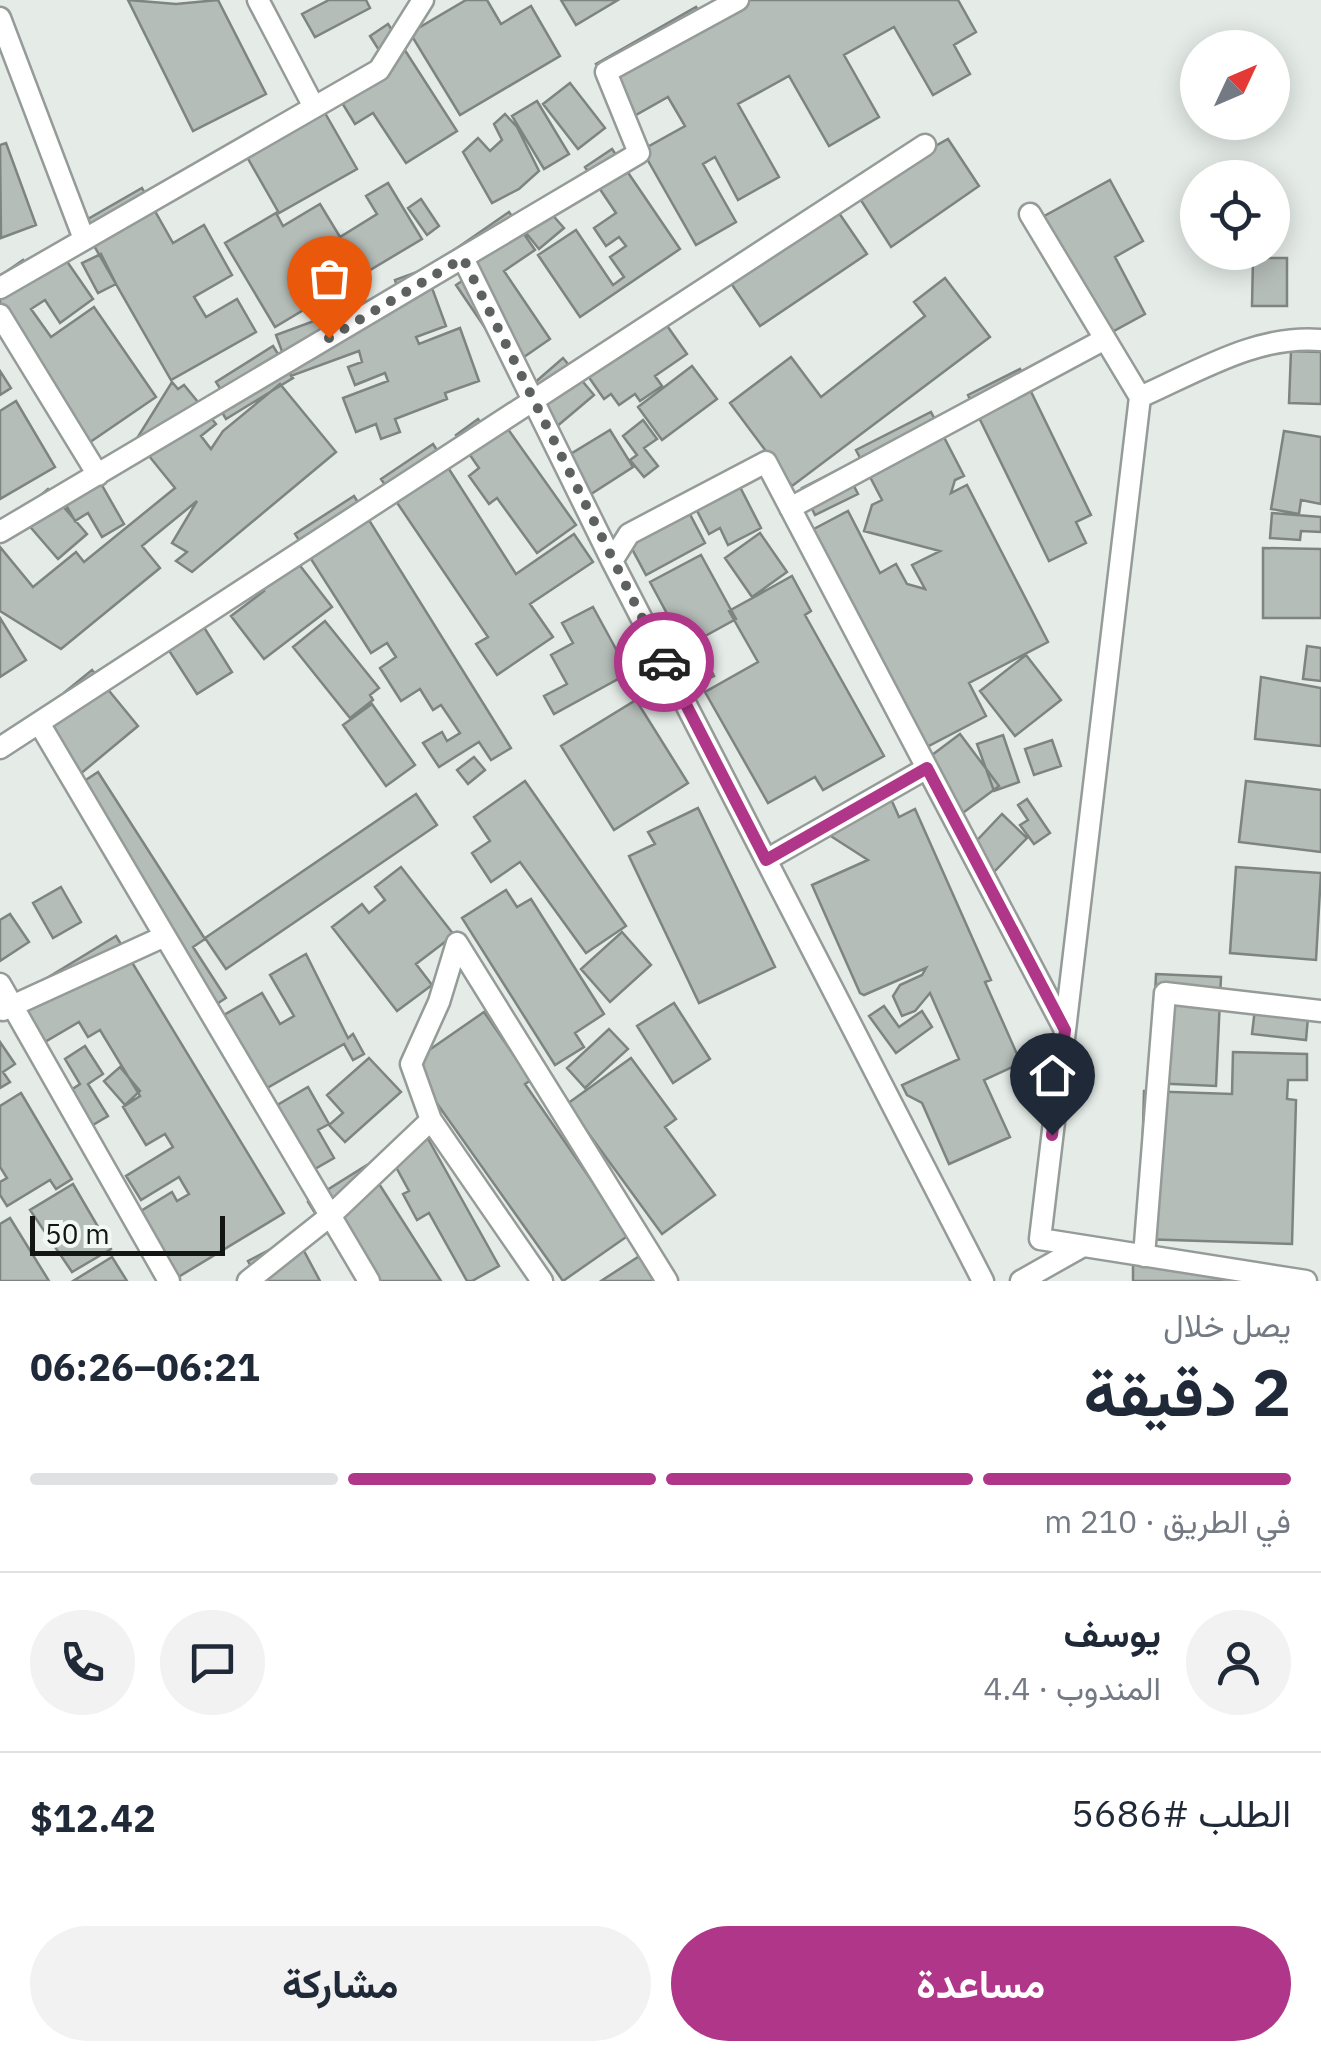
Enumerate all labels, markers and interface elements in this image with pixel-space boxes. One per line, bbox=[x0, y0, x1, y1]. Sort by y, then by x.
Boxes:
north arrow bbox=[1180, 30, 1290, 140]
map controls bbox=[1180, 30, 1290, 270]
button: locate bbox=[1180, 160, 1290, 270]
pin bbox=[287, 236, 372, 339]
icon: bag bbox=[302, 251, 357, 306]
courier bbox=[614, 612, 714, 712]
icon: car bbox=[637, 635, 692, 690]
pin bbox=[1010, 1033, 1095, 1136]
icon: home bbox=[1025, 1048, 1080, 1103]
scale bar bbox=[30, 1211, 225, 1256]
text: 50 m bbox=[45, 1215, 110, 1252]
text: يصل خلال bbox=[1163, 1304, 1291, 1346]
text: 06:21–06:26 bbox=[30, 1342, 260, 1391]
text: 2 دقيقة bbox=[1083, 1349, 1291, 1434]
text: في الطريق · 210 m bbox=[1044, 1500, 1291, 1542]
text: يوسف bbox=[1064, 1608, 1161, 1657]
button: phone bbox=[30, 1610, 135, 1715]
button: chat bbox=[160, 1610, 265, 1715]
button: person bbox=[1186, 1610, 1291, 1715]
text: المندوب · 4.4 bbox=[983, 1667, 1161, 1709]
text: الطلب #5686 bbox=[1071, 1788, 1291, 1837]
text: $12.42 bbox=[30, 1793, 156, 1842]
button: مشاركة bbox=[30, 1926, 651, 2041]
button: مساعدة bbox=[671, 1926, 1291, 2041]

